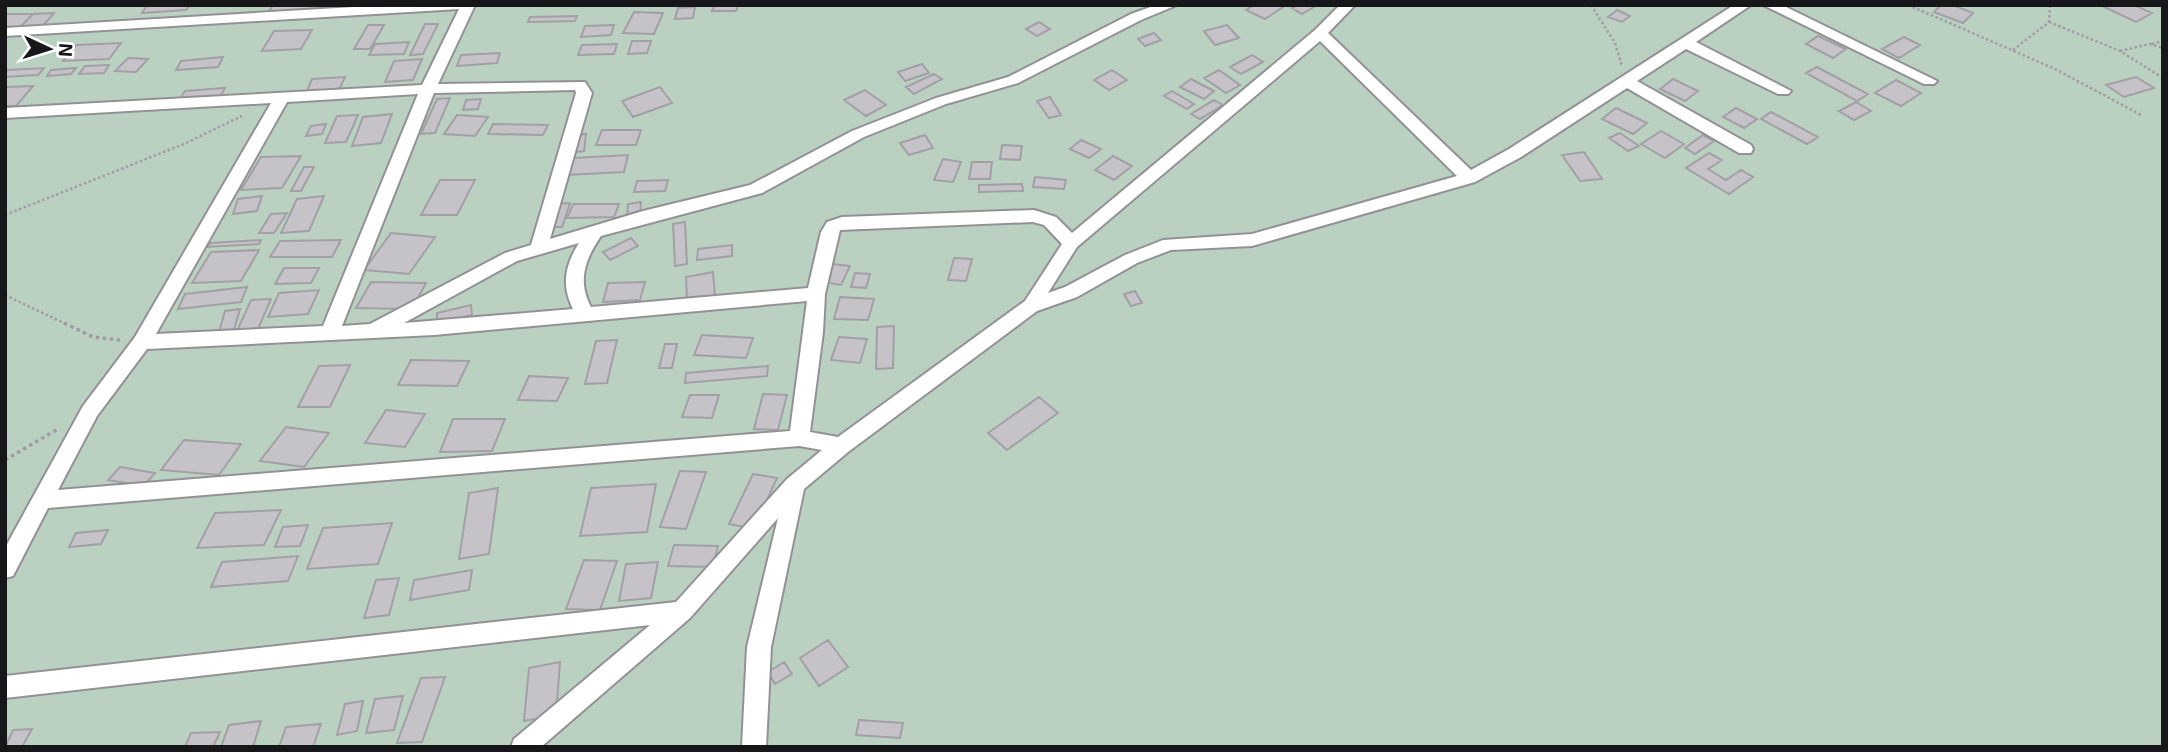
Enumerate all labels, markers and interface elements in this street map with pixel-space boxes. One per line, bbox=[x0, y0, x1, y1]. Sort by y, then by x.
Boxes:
north arrow bbox=[14, 14, 84, 84]
text: N bbox=[55, 43, 78, 58]

